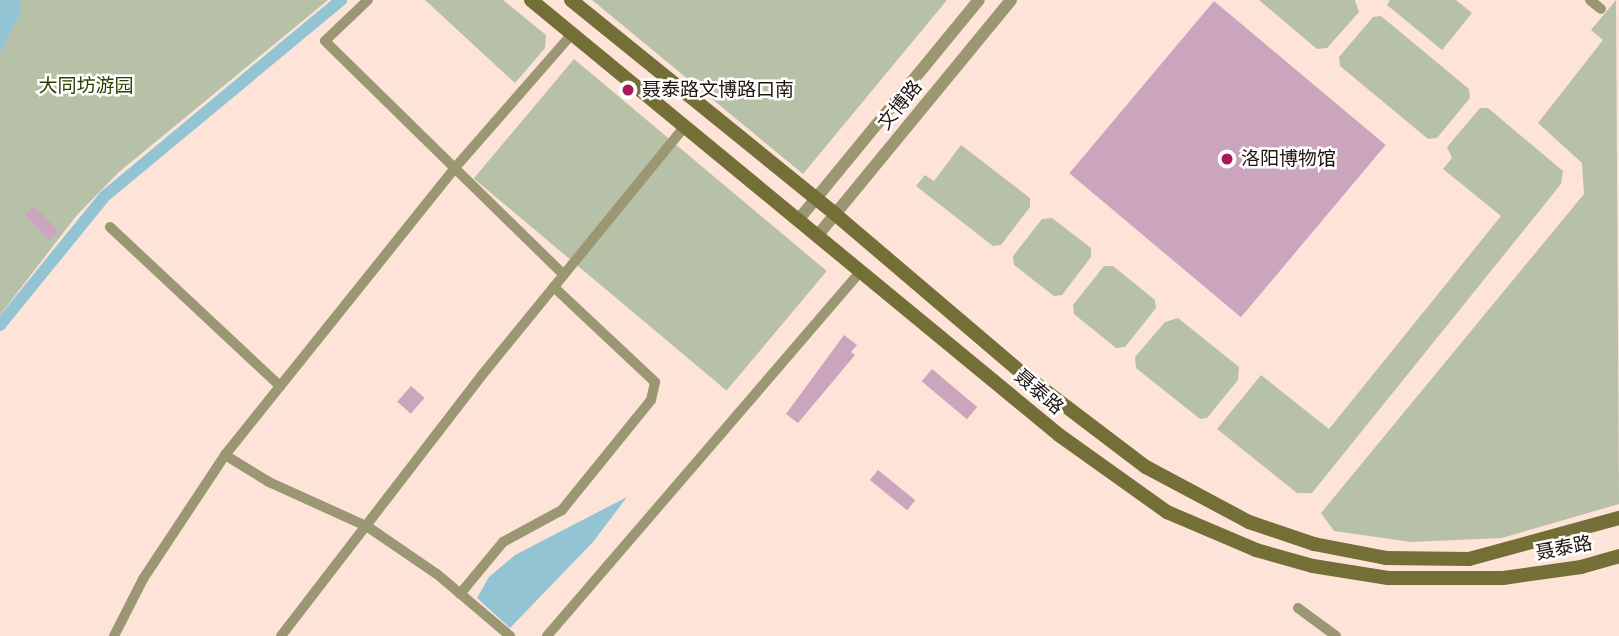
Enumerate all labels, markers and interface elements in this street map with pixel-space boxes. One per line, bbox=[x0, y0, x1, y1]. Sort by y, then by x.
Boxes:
park label: 大同坊游园 bbox=[39, 75, 133, 97]
street label: 文博路 bbox=[873, 76, 927, 134]
place label: 聂泰路文博路口南 bbox=[642, 79, 794, 101]
marker: 聂泰路文博路口南 bbox=[620, 82, 636, 98]
place label: 洛阳博物馆 bbox=[1241, 148, 1336, 170]
marker: 洛阳博物馆 bbox=[1219, 151, 1235, 167]
street label: 聂泰路 bbox=[1010, 365, 1068, 419]
street label: 聂泰路 bbox=[1534, 531, 1594, 565]

